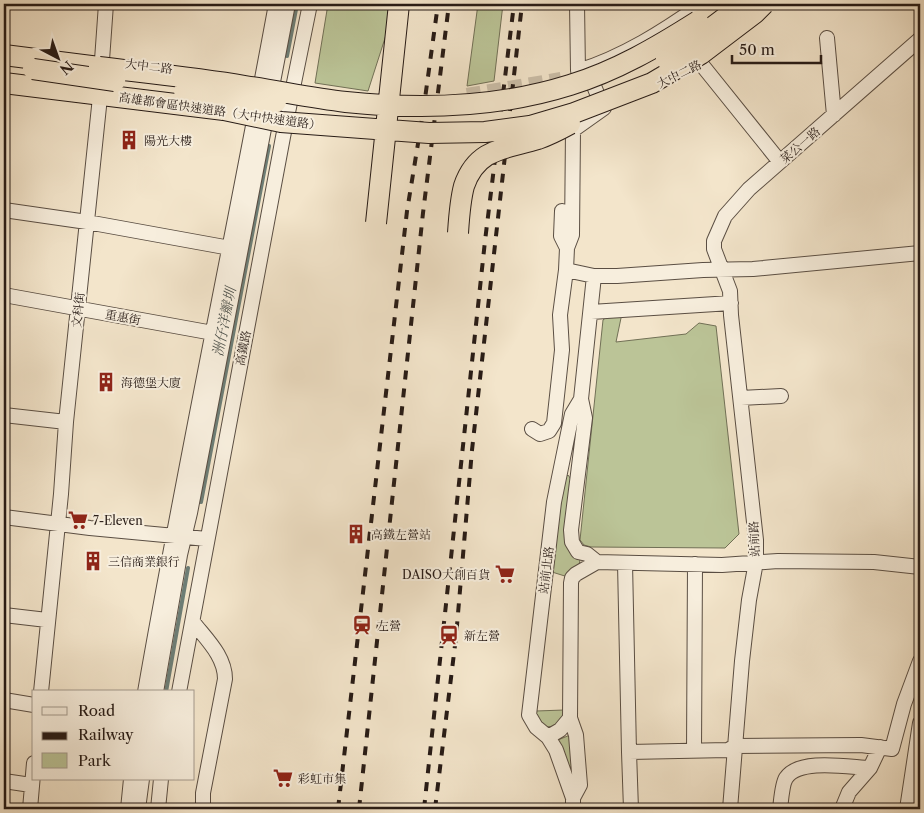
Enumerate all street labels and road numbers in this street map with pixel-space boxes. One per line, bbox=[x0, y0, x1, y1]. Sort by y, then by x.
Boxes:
street label: 大中二路 bbox=[124, 56, 174, 76]
street label: 大中二路 bbox=[654, 57, 704, 91]
street label: 高雄都會區快速道路（大中快速道路） bbox=[118, 89, 322, 133]
street label: 菜公一路 bbox=[777, 124, 823, 166]
street label: 文科街 bbox=[69, 290, 87, 329]
street label: 重惠街 bbox=[104, 306, 143, 328]
street label: 高鐵路 bbox=[232, 329, 254, 367]
street label: 站前路 bbox=[746, 521, 762, 557]
street label: 站前北路 bbox=[536, 545, 556, 595]

